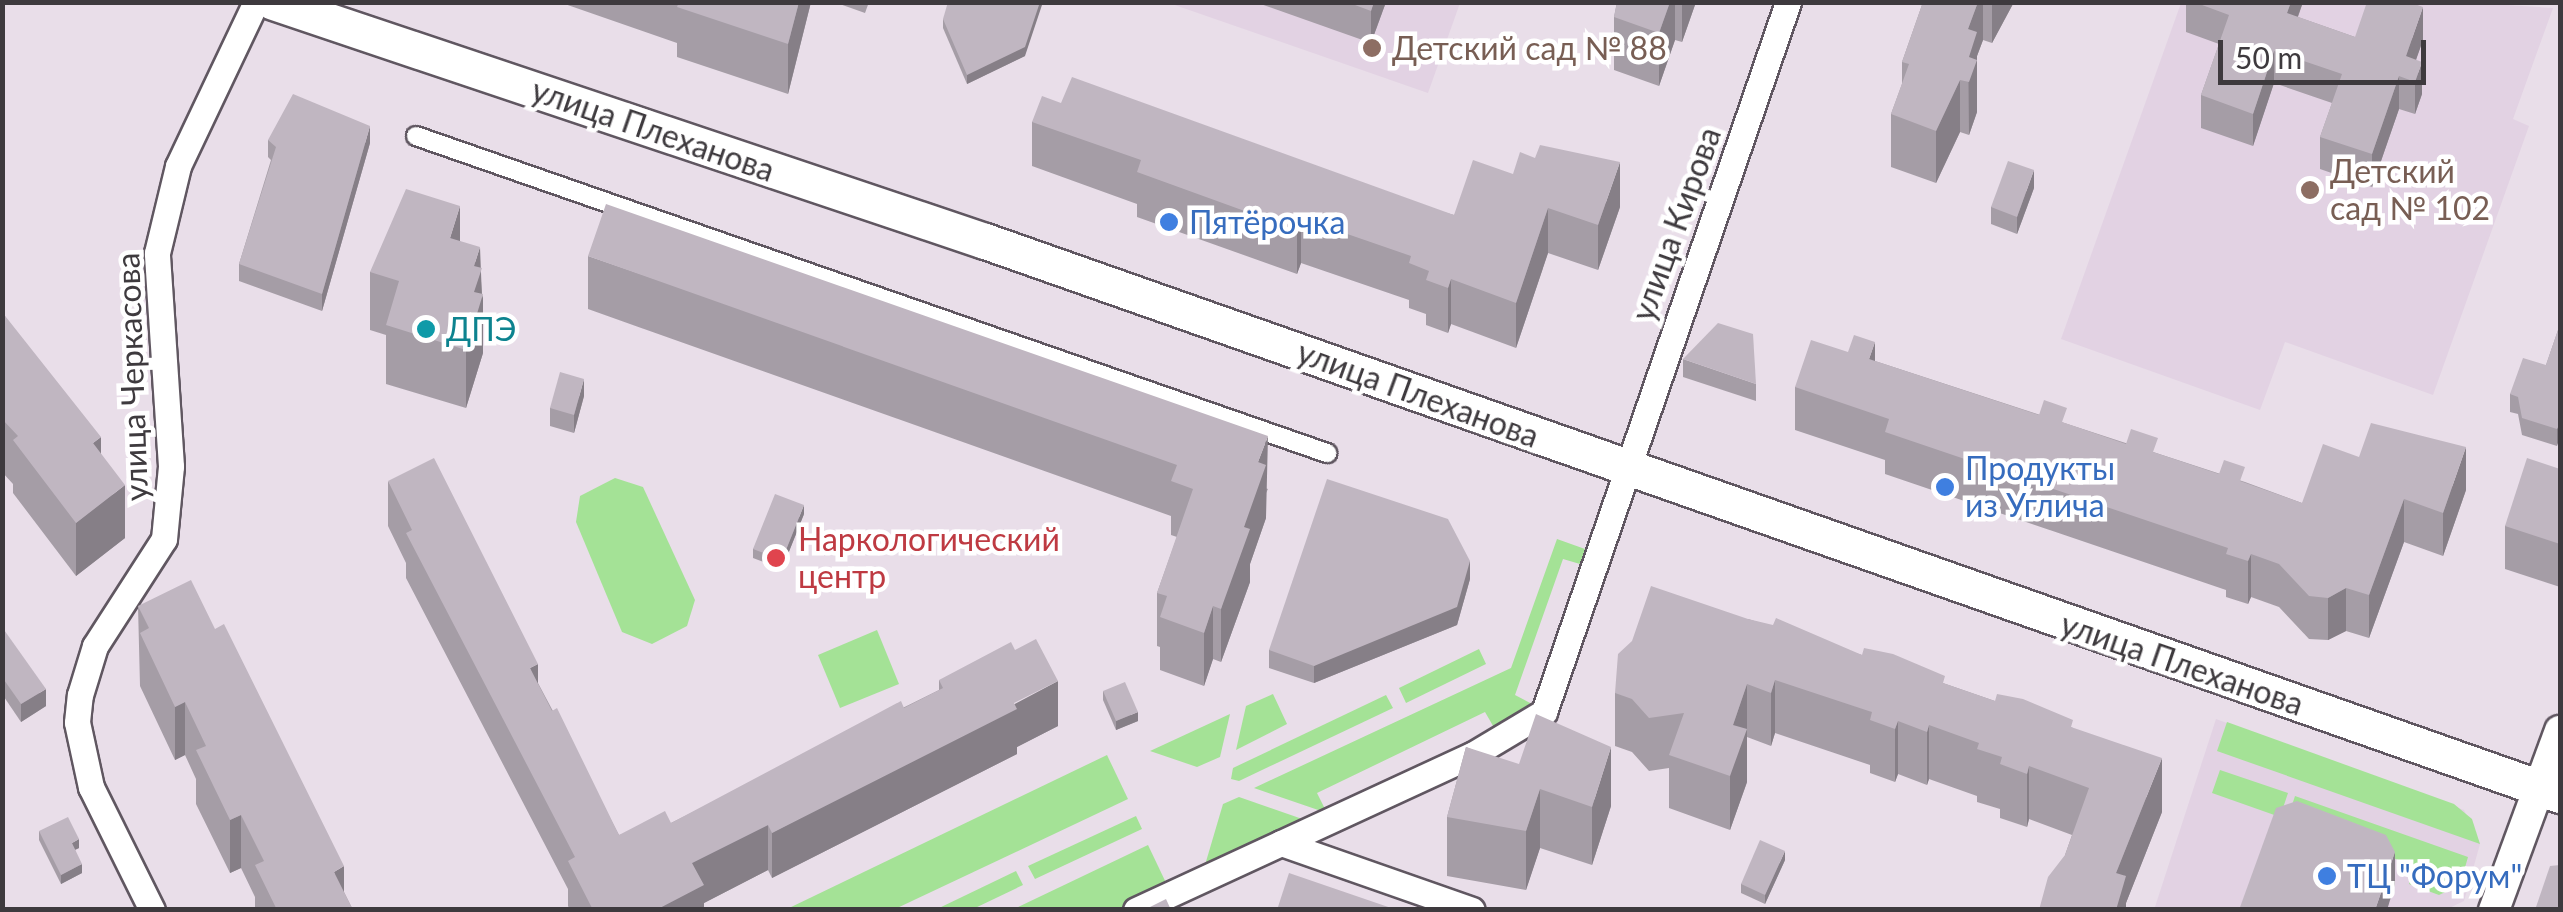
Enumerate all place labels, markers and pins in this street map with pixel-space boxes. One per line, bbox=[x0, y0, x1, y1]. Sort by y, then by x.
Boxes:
place label: Детский сад № 88 bbox=[1392, 29, 1667, 67]
marker: Детский сад № 88 bbox=[1361, 37, 1383, 59]
place label: Детский сад № 102 bbox=[2330, 153, 2490, 228]
marker: Детский сад № 102 bbox=[2299, 179, 2321, 201]
place label: Пятёрочка bbox=[1189, 203, 1345, 241]
marker: Пятёрочка bbox=[1158, 211, 1180, 233]
place label: ДПЭ bbox=[446, 310, 516, 348]
marker: ДПЭ bbox=[415, 318, 437, 340]
place label: Продукты из Углича bbox=[1965, 450, 2115, 525]
marker: Продукты из Углича bbox=[1934, 476, 1956, 498]
place label: Наркологический центр bbox=[798, 521, 1060, 596]
marker: Наркологический центр bbox=[763, 545, 789, 571]
place label: ТЦ "Форум" bbox=[2347, 857, 2522, 895]
marker: ТЦ "Форум" bbox=[2316, 865, 2338, 887]

